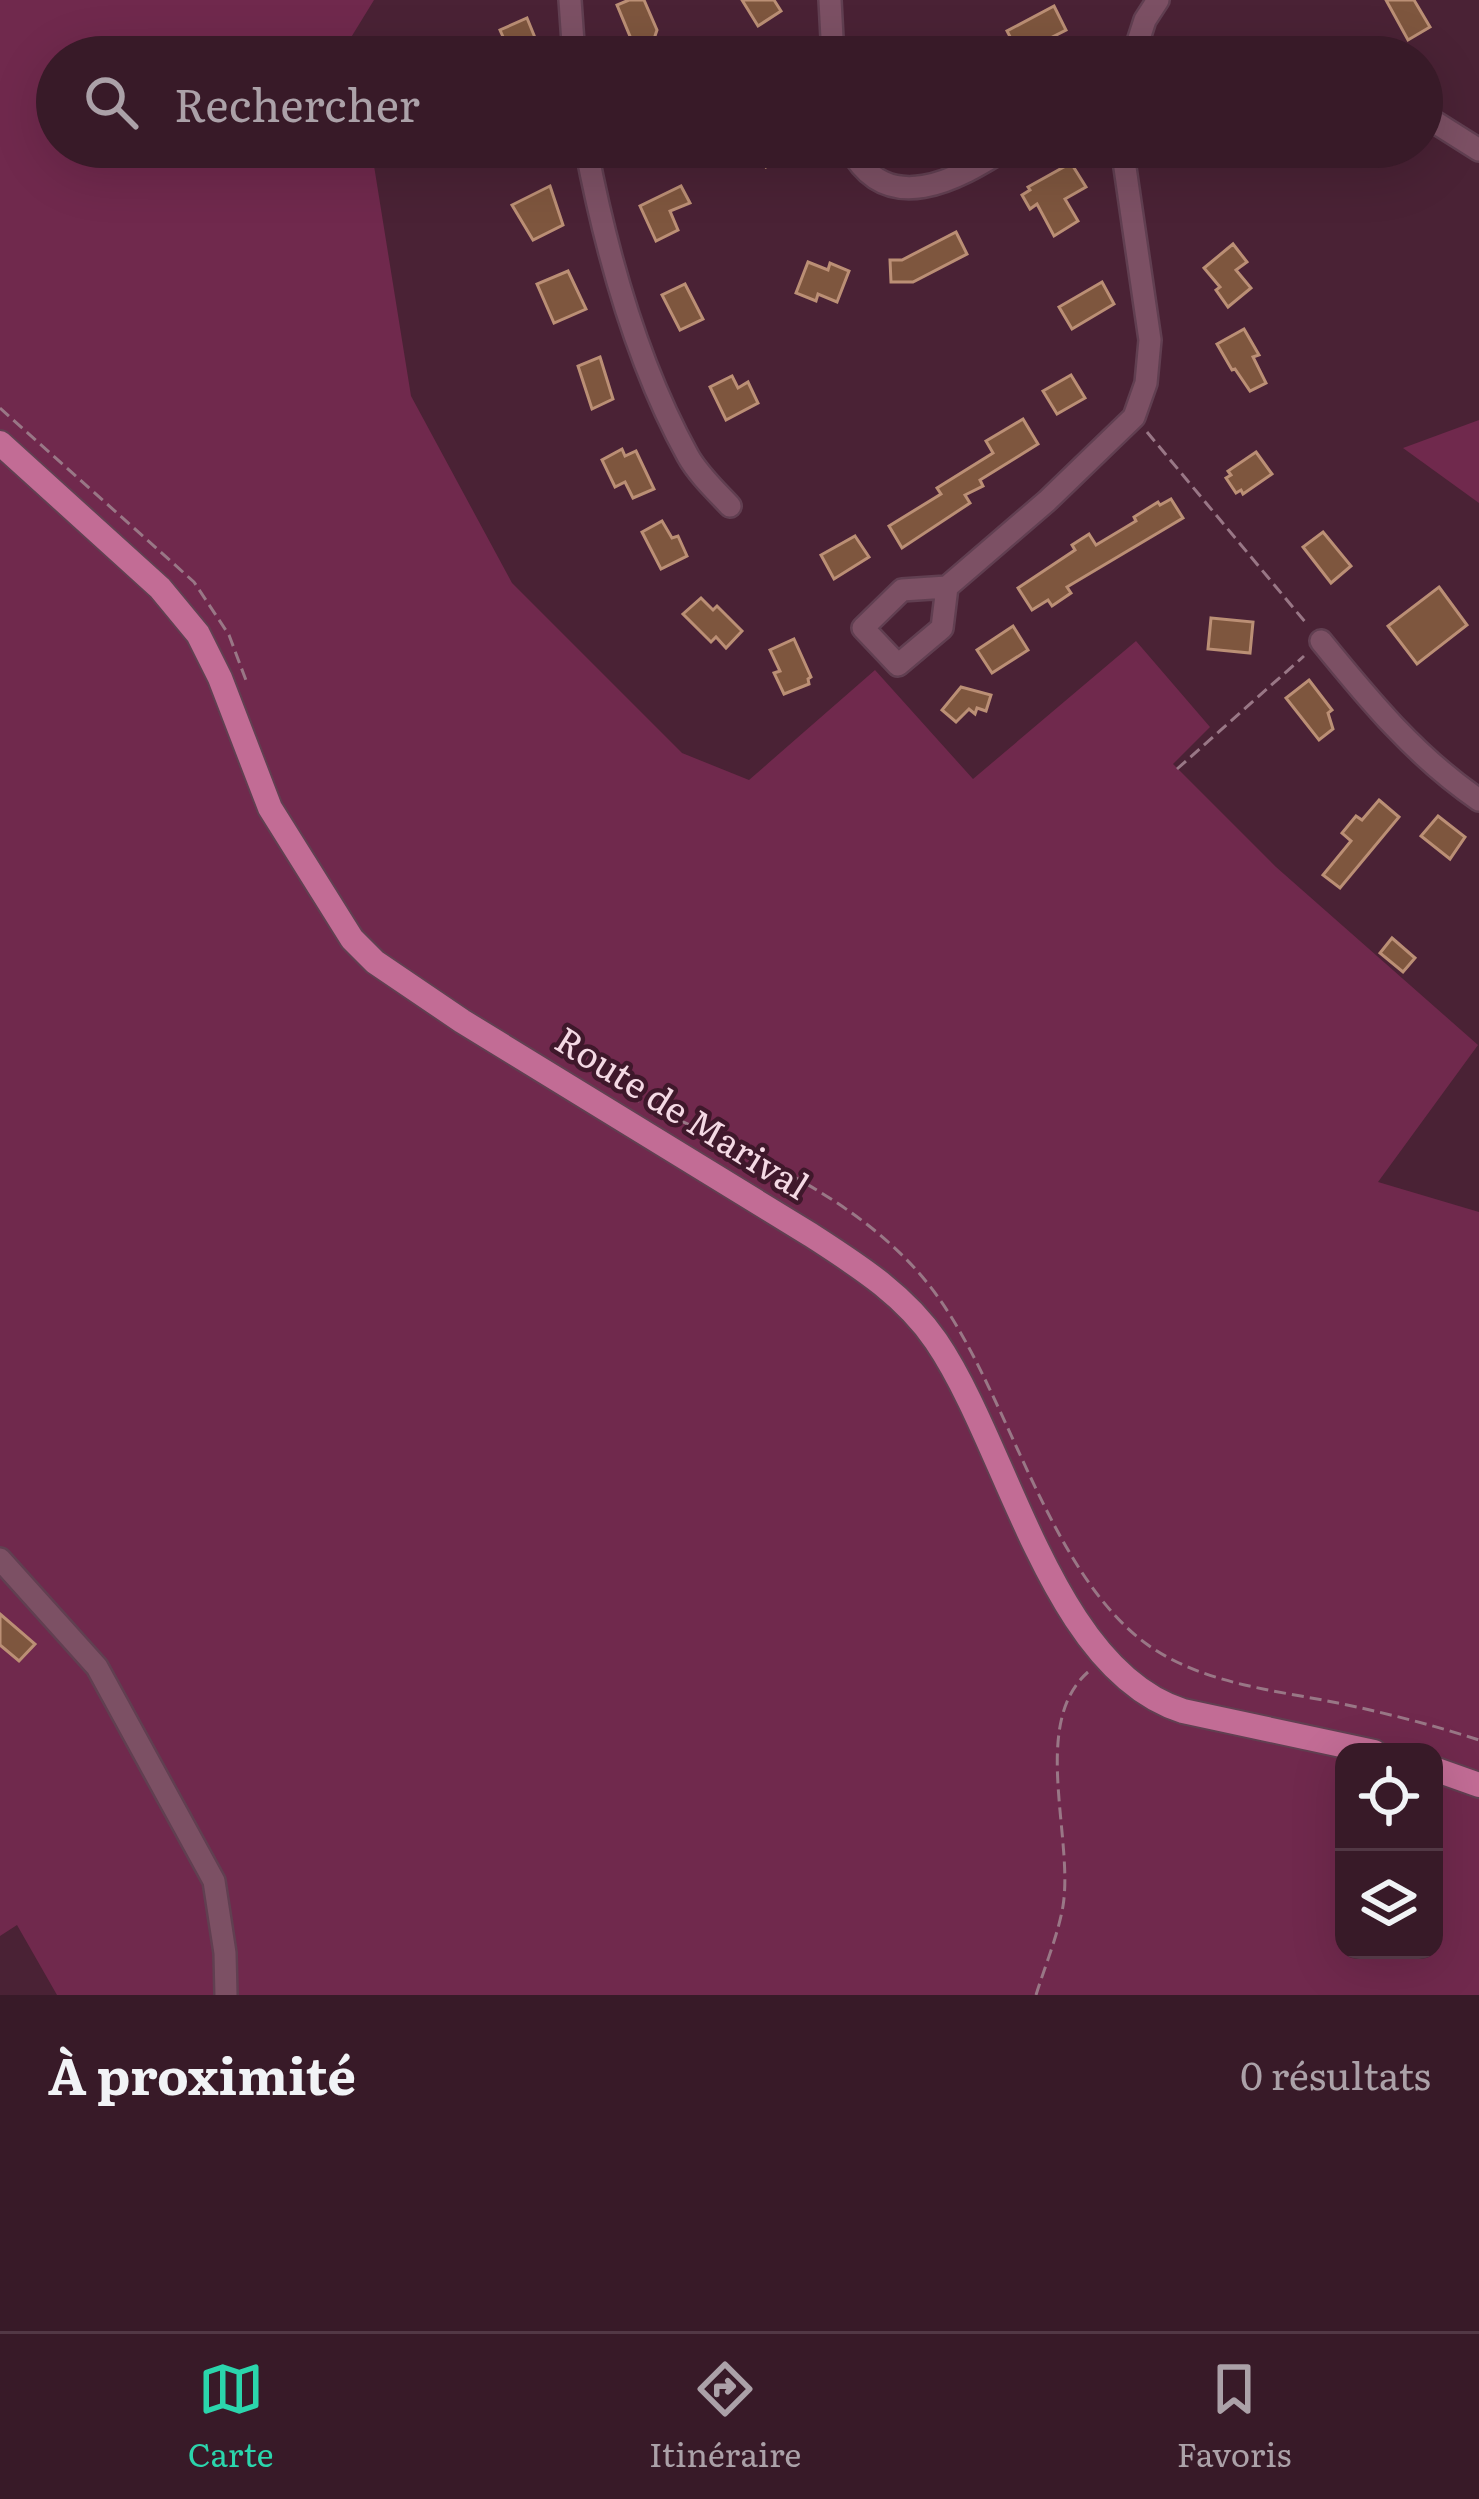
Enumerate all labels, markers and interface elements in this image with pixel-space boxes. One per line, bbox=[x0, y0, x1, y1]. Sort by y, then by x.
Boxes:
search box bbox=[36, 36, 1443, 168]
icon: search bbox=[78, 69, 144, 135]
text: Rechercher bbox=[174, 69, 420, 136]
street label: Route de Marival bbox=[546, 1012, 820, 1210]
map controls bbox=[1335, 1743, 1443, 1959]
button: locate bbox=[1335, 1743, 1443, 1851]
button: layers bbox=[1335, 1851, 1443, 1959]
text: À proximité bbox=[48, 2035, 356, 2111]
text: 0 résultats bbox=[1240, 2044, 1431, 2102]
tab: Carte bbox=[188, 2356, 274, 2477]
tab: Itinéraire bbox=[649, 2356, 801, 2477]
tab: Favoris bbox=[1177, 2356, 1291, 2477]

